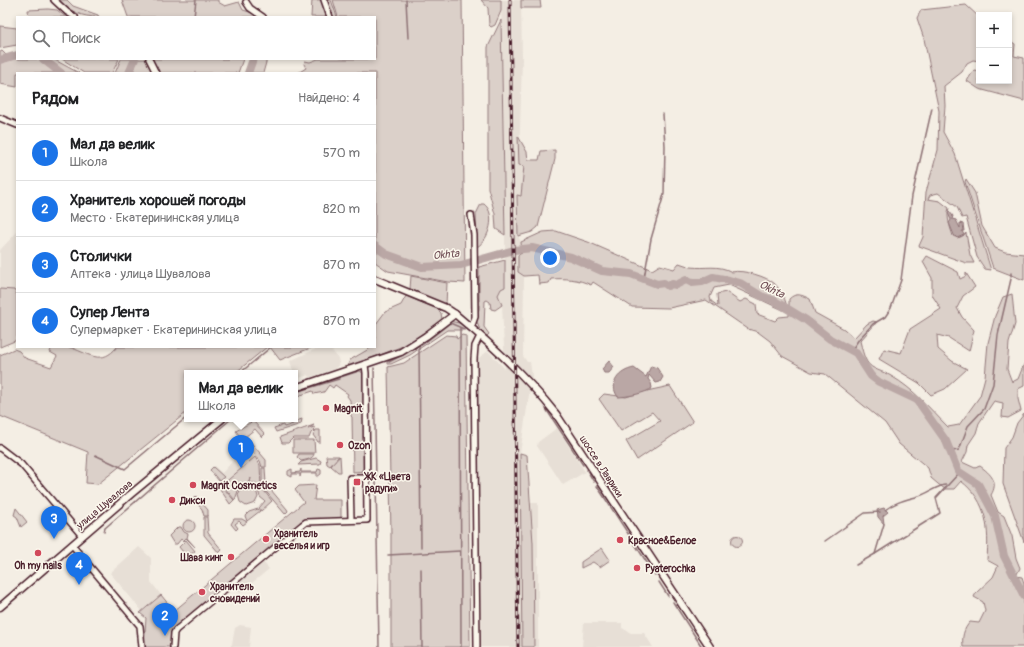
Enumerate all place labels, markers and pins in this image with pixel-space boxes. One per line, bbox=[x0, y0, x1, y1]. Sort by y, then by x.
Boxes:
marker: Magnit bbox=[321, 403, 331, 413]
place label: Magnit bbox=[334, 403, 363, 415]
pin: 1 bbox=[228, 435, 254, 468]
marker: Ozon bbox=[335, 440, 345, 450]
place label: Ozon bbox=[348, 440, 371, 452]
place label: ЖК «Цвета радуги» bbox=[363, 471, 411, 495]
marker: ЖК «Цвета радуги» bbox=[352, 477, 362, 487]
marker: Magnit Cosmetics bbox=[188, 480, 198, 490]
place label: Magnit Cosmetics bbox=[201, 480, 277, 492]
marker: Дикси bbox=[167, 495, 177, 505]
place label: Дикси bbox=[179, 495, 206, 507]
pin: 3 bbox=[41, 506, 67, 539]
place label: Хранитель веселья и игр bbox=[274, 528, 330, 552]
marker: Хранитель веселья и игр bbox=[261, 534, 271, 544]
marker: Красное&Белое bbox=[615, 535, 625, 545]
place label: Красное&Белое bbox=[628, 535, 697, 547]
marker: Oh my nails bbox=[33, 548, 43, 558]
pin: 4 bbox=[66, 552, 92, 585]
place label: Шава кинг bbox=[179, 552, 224, 564]
marker: Шава кинг bbox=[226, 552, 236, 562]
place label: Oh my nails bbox=[14, 560, 62, 572]
marker: Pyaterochka bbox=[632, 563, 642, 573]
place label: Pyaterochka bbox=[645, 563, 696, 575]
place label: Хранитель сновидений bbox=[209, 581, 260, 605]
marker: Хранитель сновидений bbox=[197, 587, 207, 597]
pin: 2 bbox=[152, 603, 178, 636]

